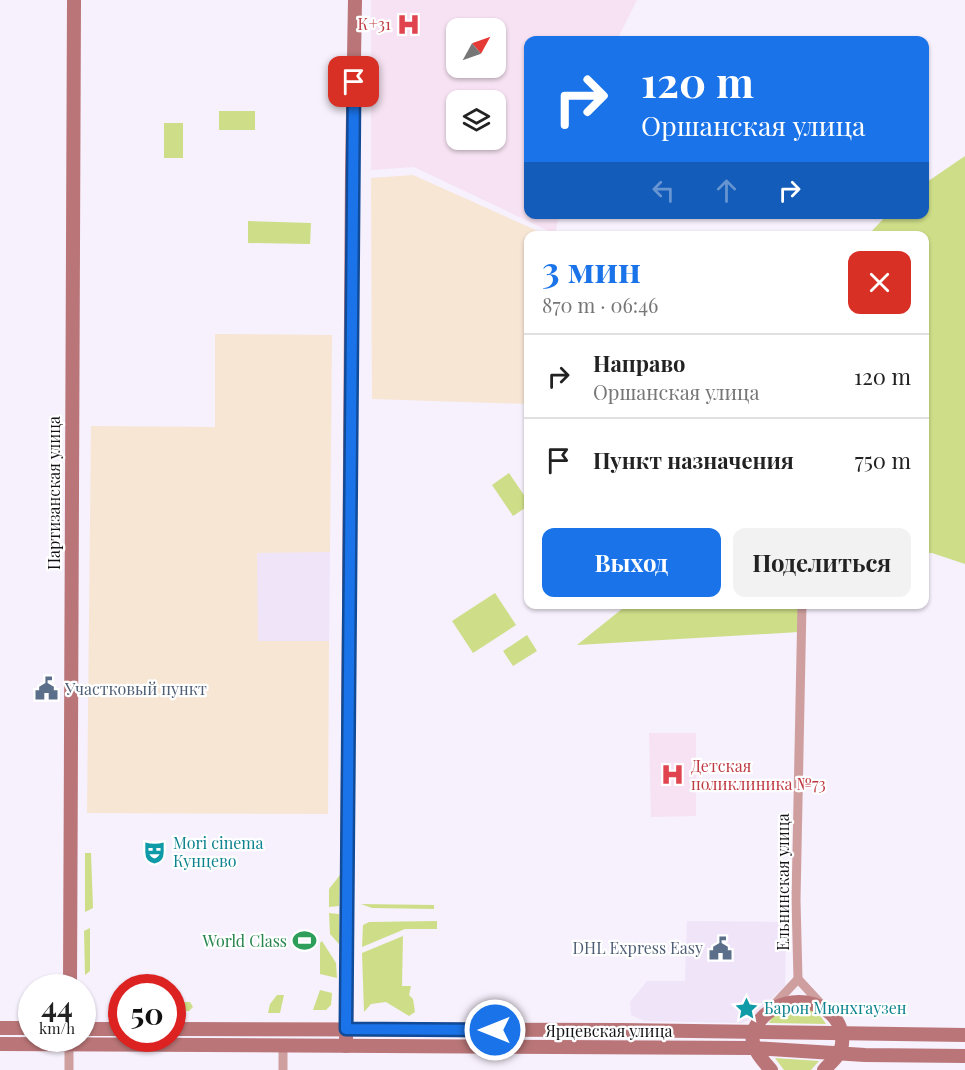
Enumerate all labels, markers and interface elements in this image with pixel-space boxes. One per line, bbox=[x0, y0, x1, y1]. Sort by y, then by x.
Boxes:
hospital icon: К+31 bbox=[396, 11, 422, 37]
place label: К+31 bbox=[358, 13, 391, 34]
north arrow bbox=[446, 18, 506, 78]
map controls bbox=[446, 18, 506, 150]
text: 120 m bbox=[641, 53, 754, 109]
pin bbox=[328, 56, 379, 107]
icon: right bbox=[542, 60, 620, 138]
icon: arrive bbox=[337, 65, 370, 98]
button: layers bbox=[446, 90, 506, 150]
text: Оршанская улица bbox=[641, 107, 866, 143]
icon: left bbox=[647, 174, 680, 207]
icon: ahead bbox=[710, 174, 743, 207]
icon: right bbox=[773, 174, 806, 207]
text: 3 мин bbox=[542, 244, 641, 292]
button: close bbox=[848, 251, 911, 314]
text: 870 m · 06:46 bbox=[542, 291, 658, 318]
text: Направо bbox=[593, 348, 686, 378]
icon: right bbox=[542, 360, 575, 393]
text: 120 m bbox=[854, 361, 911, 391]
text: Оршанская улица bbox=[593, 378, 759, 405]
street label: Партизанская улица bbox=[43, 416, 64, 570]
icon: arrive bbox=[542, 444, 575, 477]
text: Пункт назначения bbox=[593, 445, 794, 475]
text: 750 m bbox=[855, 445, 911, 475]
button: Выход bbox=[542, 528, 721, 597]
button: Поделиться bbox=[733, 528, 911, 597]
public building icon: Участковый пункт bbox=[34, 676, 60, 702]
place label: Участковый пункт bbox=[64, 678, 207, 699]
place label: Детская поликлиника №73 bbox=[691, 755, 826, 794]
hospital icon: Детская поликлиника №73 bbox=[660, 762, 686, 788]
street label: Ельнинская улица bbox=[772, 813, 793, 951]
place label: Mori cinema Кунцево bbox=[173, 832, 264, 871]
theatre icon: Mori cinema Кунцево bbox=[142, 839, 168, 865]
sports icon: World Class bbox=[292, 928, 318, 954]
place label: World Class bbox=[202, 930, 287, 951]
public building icon: DHL Express Easy bbox=[708, 935, 734, 961]
place label: DHL Express Easy bbox=[573, 937, 703, 958]
speed limit sign: 50 bbox=[108, 974, 186, 1052]
text: 44 bbox=[41, 986, 73, 1026]
place icon: Барон Мюнхгаузен bbox=[733, 995, 759, 1021]
place label: Барон Мюнхгаузен bbox=[764, 997, 907, 1018]
position arrow bbox=[463, 998, 527, 1062]
text: km/h bbox=[39, 1018, 75, 1038]
street label: Ярцевская улица bbox=[545, 1020, 672, 1041]

